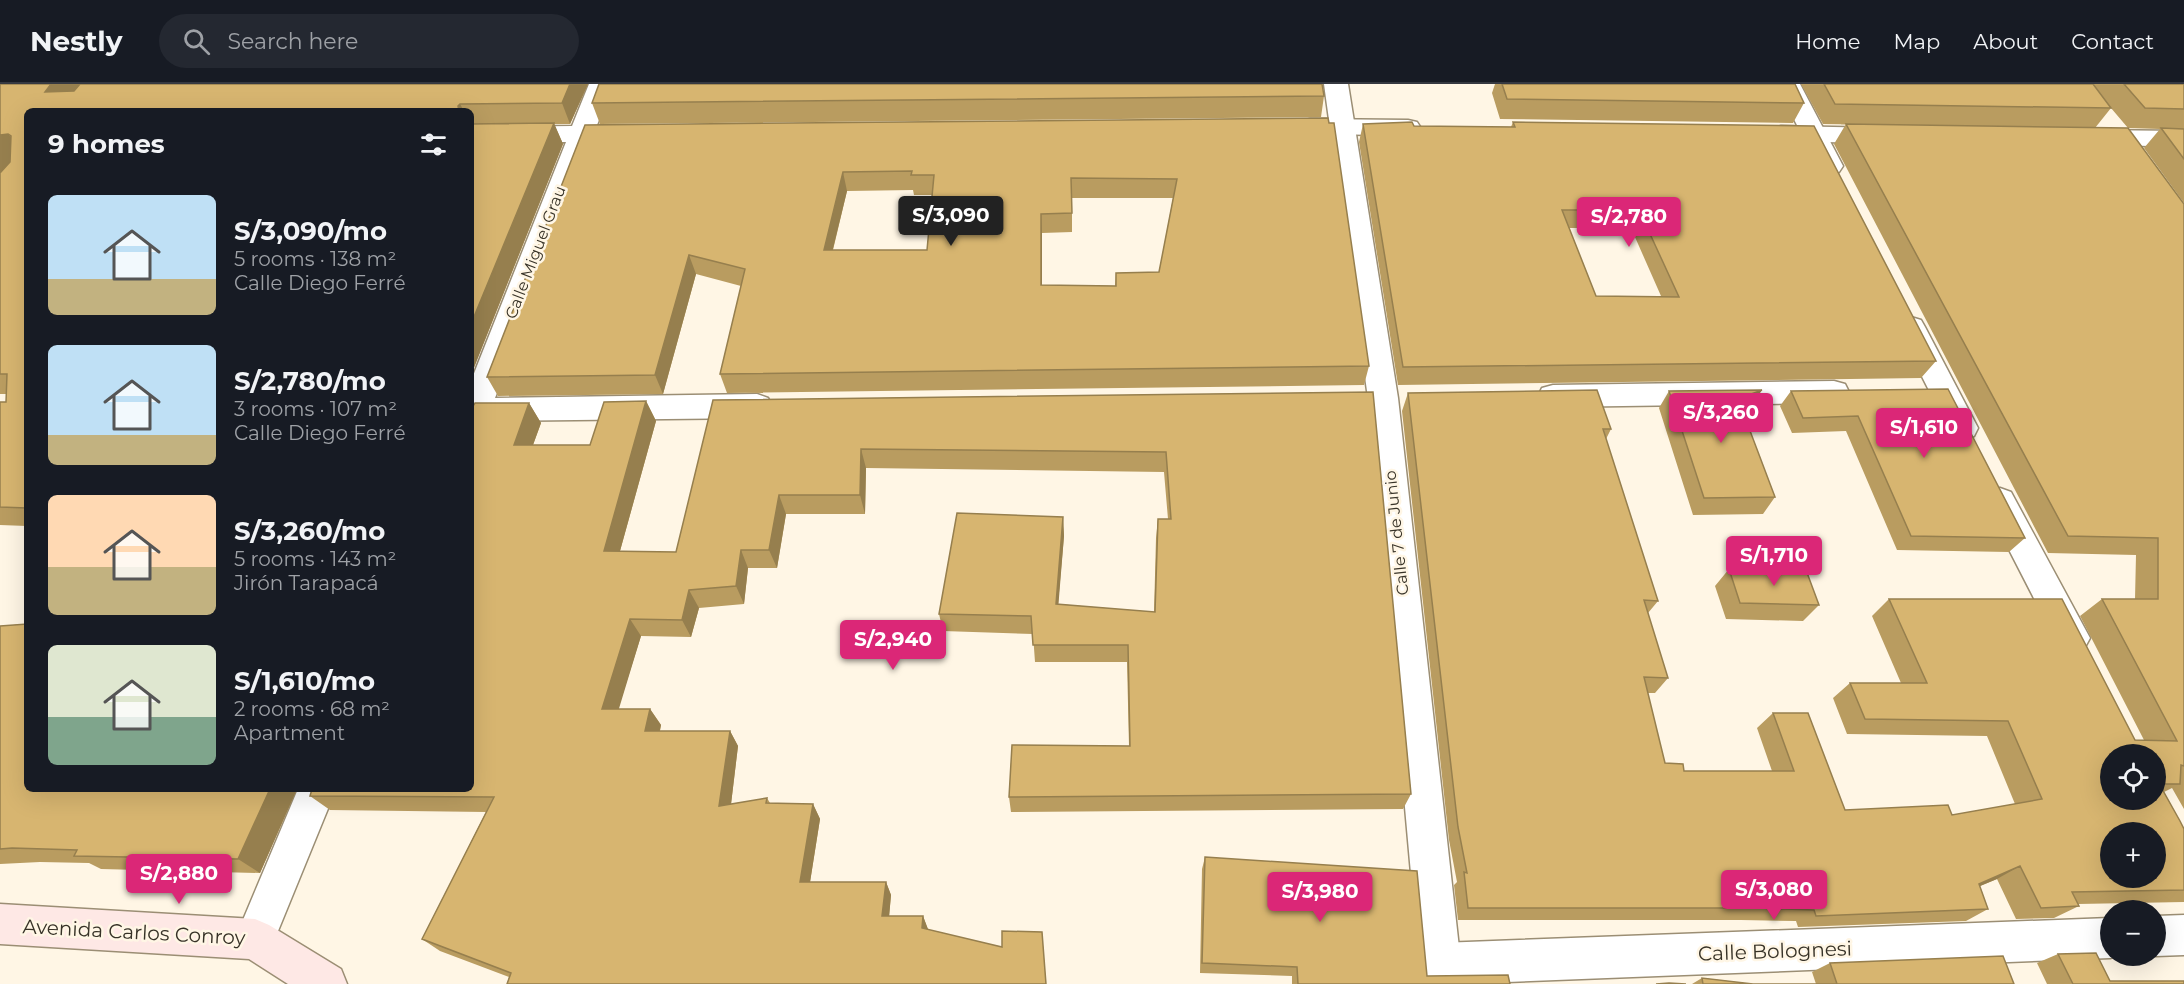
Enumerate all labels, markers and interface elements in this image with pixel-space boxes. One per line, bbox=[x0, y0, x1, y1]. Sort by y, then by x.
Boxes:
search box bbox=[159, 14, 579, 68]
text: Nestly bbox=[30, 24, 123, 58]
icon: search bbox=[180, 25, 213, 58]
text: Search here bbox=[228, 28, 358, 55]
text: Home bbox=[1795, 29, 1860, 54]
text: Map bbox=[1893, 29, 1940, 54]
text: About bbox=[1973, 29, 2038, 54]
text: Contact bbox=[2071, 29, 2154, 54]
text: 9 homes bbox=[48, 128, 165, 160]
icon: filters bbox=[417, 128, 450, 161]
street label: Calle Miguel Grau bbox=[501, 183, 570, 321]
pin: S/3,090 bbox=[896, 196, 1006, 247]
pin: S/2,780 bbox=[1574, 197, 1684, 248]
text: S/3,090 bbox=[912, 203, 990, 227]
text: S/2,780 bbox=[1591, 204, 1667, 228]
text: S/3,090/mo bbox=[234, 215, 387, 247]
icon: home bbox=[96, 219, 168, 291]
text: 5 rooms · 138 m² bbox=[234, 247, 396, 271]
text: Calle Diego Ferré bbox=[234, 271, 405, 295]
text: S/2,780/mo bbox=[234, 365, 386, 397]
icon: home bbox=[96, 369, 168, 441]
pin: S/3,260 bbox=[1666, 393, 1776, 444]
text: 3 rooms · 107 m² bbox=[234, 397, 397, 421]
text: S/3,260 bbox=[1683, 400, 1759, 424]
pin: S/1,610 bbox=[1869, 408, 1979, 459]
text: S/1,610 bbox=[1890, 415, 1958, 439]
text: Calle Diego Ferré bbox=[234, 421, 405, 445]
street label: Calle 7 de Junio bbox=[1380, 470, 1412, 596]
text: S/3,260/mo bbox=[234, 515, 385, 547]
icon: home bbox=[96, 519, 168, 591]
pin: S/1,710 bbox=[1719, 536, 1829, 587]
text: S/1,710 bbox=[1740, 543, 1808, 567]
text: 5 rooms · 143 m² bbox=[234, 547, 396, 571]
text: Jirón Tarapacá bbox=[234, 571, 379, 595]
pin: S/2,940 bbox=[838, 620, 948, 671]
text: S/2,940 bbox=[854, 627, 932, 651]
text: S/1,610/mo bbox=[234, 665, 375, 697]
icon: home bbox=[96, 669, 168, 741]
text: 2 rooms · 68 m² bbox=[234, 697, 390, 721]
text: Apartment bbox=[234, 721, 345, 745]
map controls bbox=[2100, 744, 2166, 966]
button: locate bbox=[2100, 744, 2166, 810]
button: + bbox=[2100, 822, 2166, 888]
pin: S/2,880 bbox=[124, 854, 234, 905]
text: S/2,880 bbox=[140, 861, 218, 885]
pin: S/3,080 bbox=[1719, 870, 1829, 921]
pin: S/3,980 bbox=[1265, 872, 1375, 923]
text: S/3,080 bbox=[1735, 877, 1813, 901]
text: S/3,980 bbox=[1281, 879, 1359, 903]
button: − bbox=[2100, 900, 2166, 966]
street label: Avenida Carlos Conroy bbox=[22, 914, 246, 950]
street label: Calle Bolognesi bbox=[1698, 936, 1852, 966]

